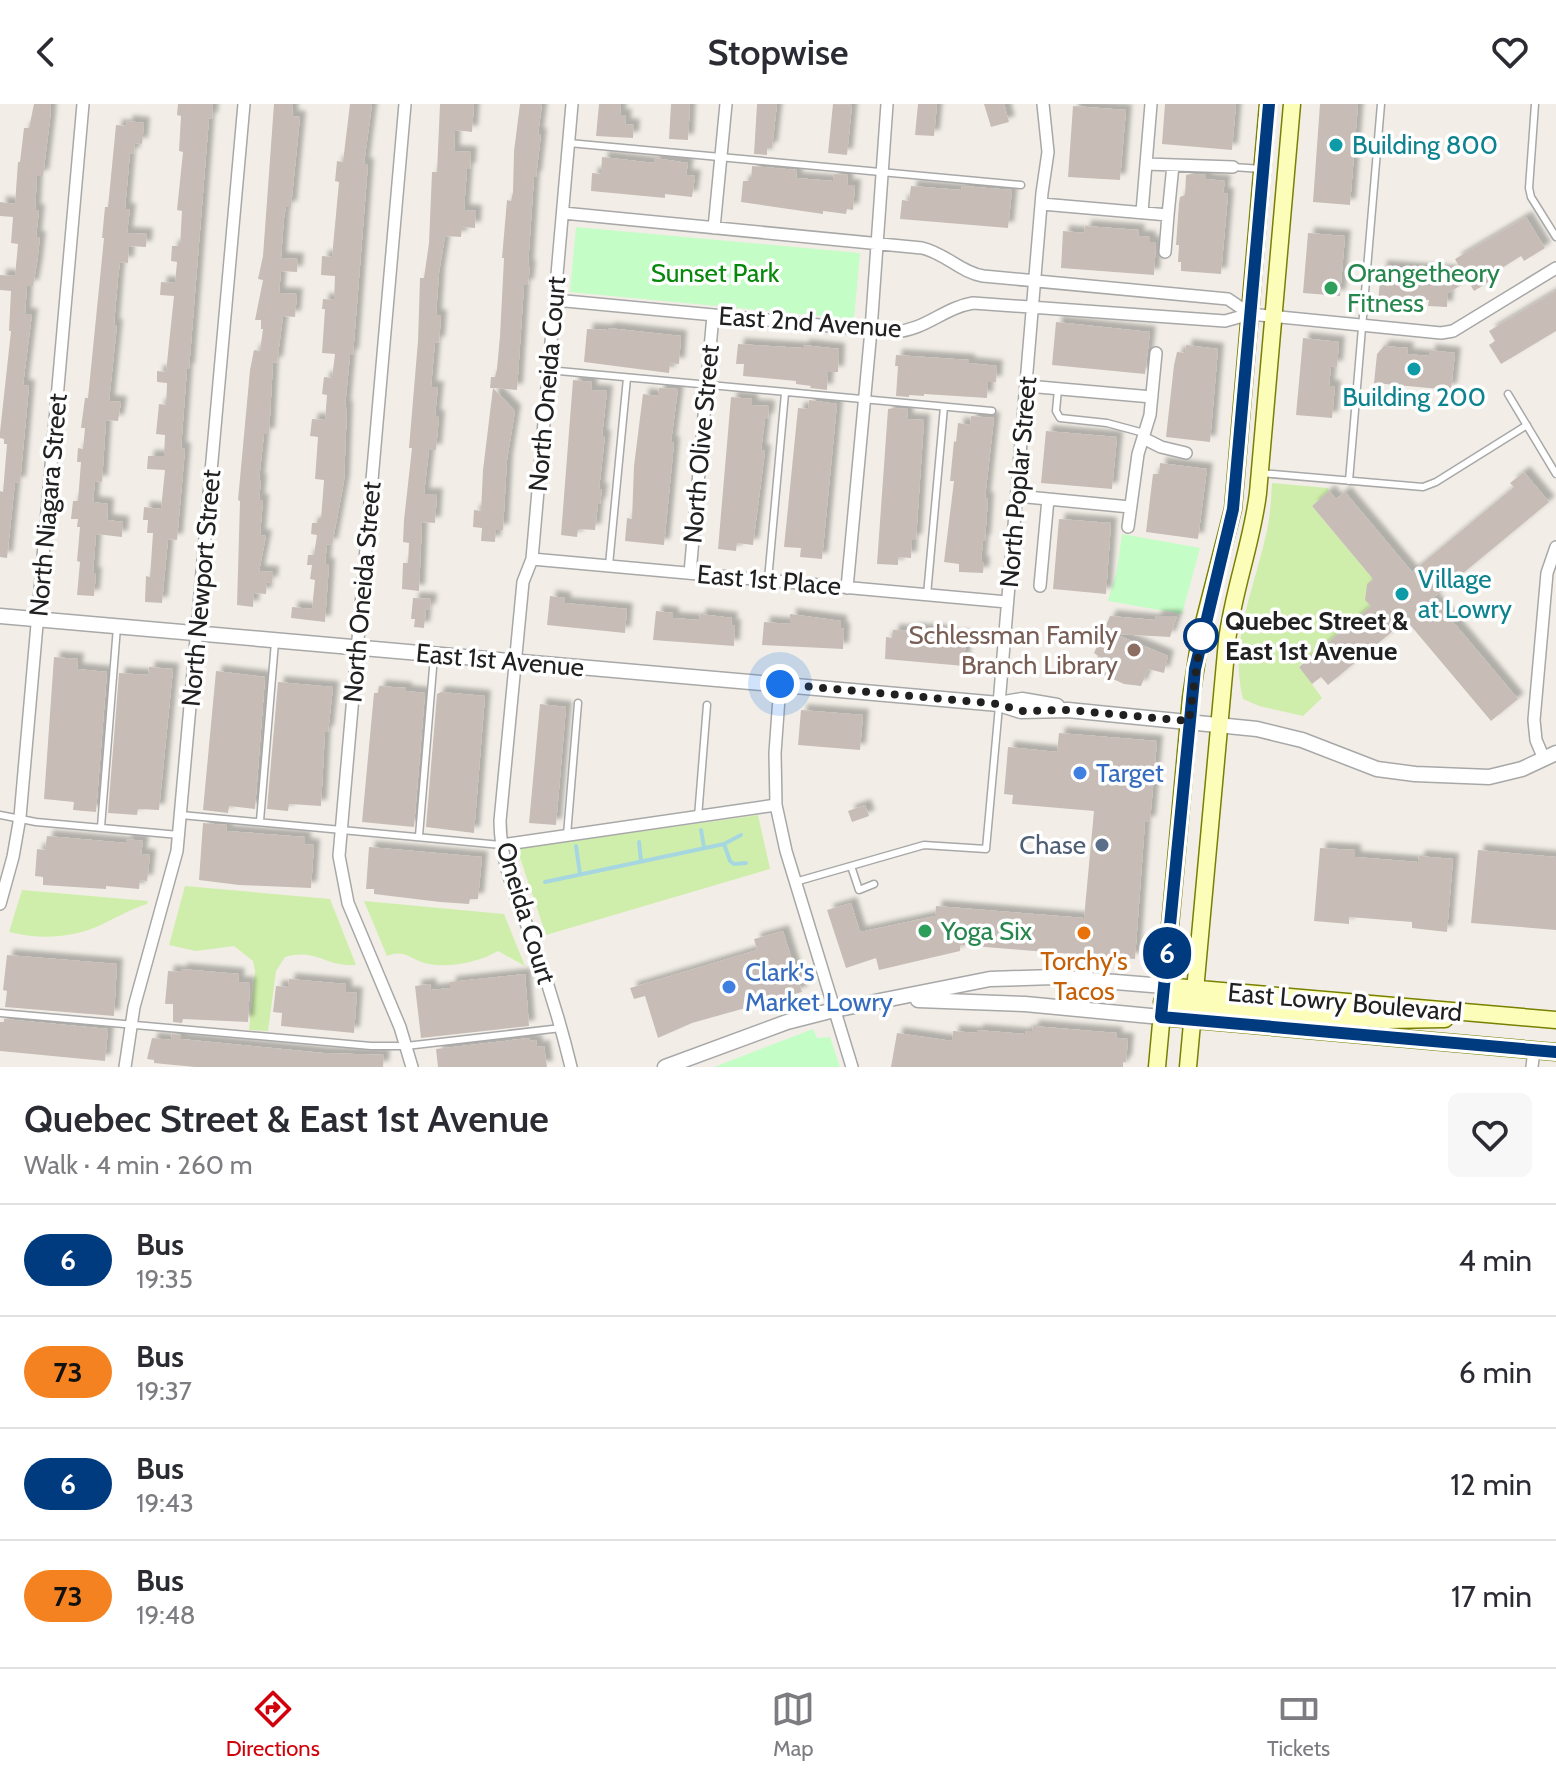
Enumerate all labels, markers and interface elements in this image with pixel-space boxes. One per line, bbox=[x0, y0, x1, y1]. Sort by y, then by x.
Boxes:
icon: back bbox=[24, 30, 68, 74]
text: Stopwise bbox=[707, 30, 849, 74]
icon: heart bbox=[1488, 30, 1532, 74]
place label: Building 800 bbox=[1352, 129, 1498, 161]
marker: Building 800 bbox=[1327, 136, 1345, 154]
park label: Sunset Park bbox=[651, 257, 780, 289]
place label: Orangetheory Fitness bbox=[1347, 257, 1500, 319]
street label: North Oneida Court bbox=[522, 275, 572, 493]
marker: Orangetheory Fitness bbox=[1322, 279, 1340, 297]
street label: East 2nd Avenue bbox=[718, 300, 902, 344]
street label: North Olive Street bbox=[676, 343, 726, 545]
marker: Building 200 bbox=[1405, 360, 1423, 378]
street label: North Poplar Street bbox=[993, 375, 1043, 589]
place label: Building 200 bbox=[1342, 381, 1486, 413]
street label: North Niagara Street bbox=[22, 392, 74, 618]
street label: North Newport Street bbox=[175, 468, 227, 708]
street label: North Oneida Street bbox=[336, 480, 388, 704]
street label: East 1st Place bbox=[696, 558, 842, 602]
place label: Village at Lowry bbox=[1418, 563, 1512, 625]
marker: Village at Lowry bbox=[1393, 585, 1411, 603]
place label: Quebec Street & East 1st Avenue bbox=[1225, 605, 1409, 667]
place label: Schlessman Family Branch Library bbox=[908, 619, 1118, 681]
marker: Quebec Street & East 1st Avenue bbox=[1184, 619, 1218, 653]
street label: East 1st Avenue bbox=[415, 637, 585, 683]
marker: Schlessman Family Branch Library bbox=[1125, 641, 1143, 659]
your location bbox=[760, 664, 800, 704]
place label: Target bbox=[1096, 757, 1164, 789]
marker: Target bbox=[1071, 764, 1089, 782]
place label: Chase bbox=[1019, 829, 1086, 861]
marker: Chase bbox=[1093, 836, 1111, 854]
street label: Oneida Court bbox=[489, 838, 563, 988]
place label: Yoga Six bbox=[940, 915, 1033, 947]
marker: Yoga Six bbox=[916, 922, 934, 940]
marker: Torchy's Tacos bbox=[1075, 924, 1093, 942]
line badge: 6 bbox=[1141, 927, 1193, 979]
text: 6 bbox=[1159, 936, 1175, 970]
place label: Torchy's Tacos bbox=[1040, 945, 1128, 1007]
place label: Clark's Market Lowry bbox=[745, 956, 893, 1018]
street label: East Lowry Boulevard bbox=[1226, 976, 1464, 1028]
marker: Clark's Market Lowry bbox=[720, 978, 738, 996]
button: heart bbox=[1448, 1093, 1532, 1177]
text: Quebec Street & East 1st Avenue bbox=[24, 1095, 549, 1142]
text: Walk · 4 min · 260 m bbox=[24, 1149, 253, 1181]
text: Bus bbox=[136, 1226, 184, 1263]
text: 4 min bbox=[1458, 1242, 1532, 1279]
text: 6 bbox=[60, 1243, 76, 1277]
text: 19:35 bbox=[136, 1263, 193, 1295]
text: Bus bbox=[136, 1338, 184, 1375]
text: 6 min bbox=[1459, 1354, 1532, 1391]
text: 73 bbox=[53, 1355, 83, 1389]
text: 19:37 bbox=[136, 1375, 192, 1407]
text: Bus bbox=[136, 1450, 184, 1487]
text: 12 min bbox=[1450, 1466, 1532, 1503]
text: 6 bbox=[60, 1467, 76, 1501]
text: 19:43 bbox=[136, 1487, 194, 1519]
text: Bus bbox=[136, 1562, 184, 1599]
text: 17 min bbox=[1451, 1578, 1532, 1615]
text: 73 bbox=[53, 1579, 83, 1613]
text: 19:48 bbox=[136, 1599, 195, 1631]
tab: Directions bbox=[226, 1687, 320, 1762]
tab: Map bbox=[771, 1687, 815, 1762]
tab: Tickets bbox=[1267, 1687, 1330, 1762]

